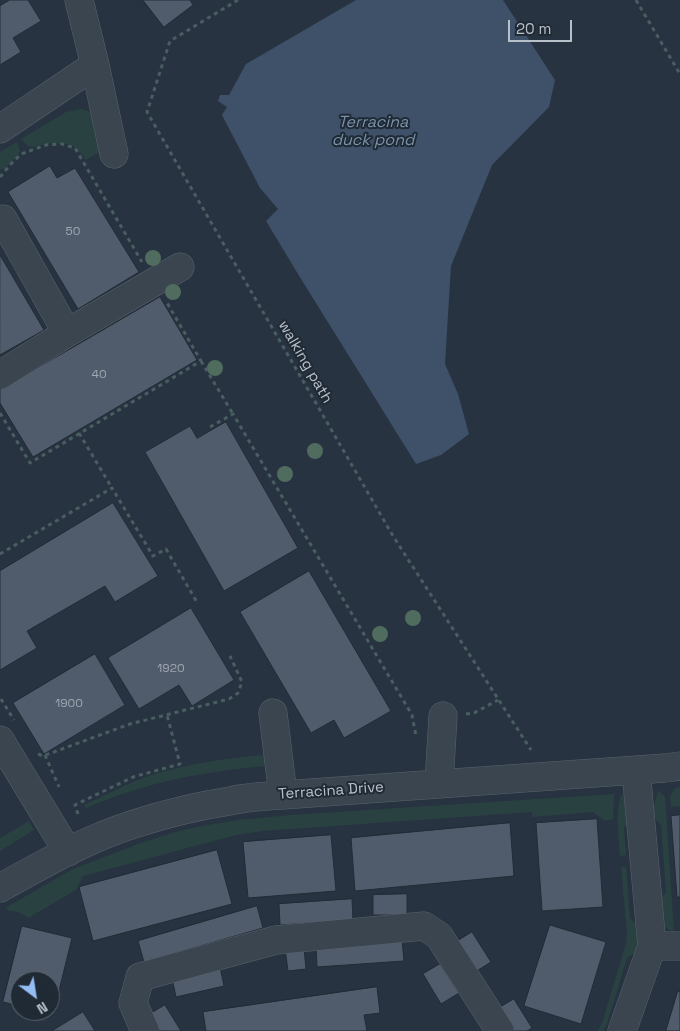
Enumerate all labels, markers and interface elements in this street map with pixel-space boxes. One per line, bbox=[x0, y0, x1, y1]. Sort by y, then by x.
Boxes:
scale bar bbox=[510, 10, 574, 42]
text: 20 m bbox=[516, 19, 551, 38]
water label: Terracina duck pond bbox=[332, 113, 414, 151]
house number: 50 bbox=[66, 225, 80, 239]
street label: walking path bbox=[274, 317, 336, 407]
house number: 40 bbox=[91, 368, 107, 382]
house number: 1920 bbox=[157, 662, 185, 676]
house number: 1900 bbox=[55, 697, 83, 711]
street label: Terracina Drive bbox=[278, 778, 384, 804]
north arrow bbox=[10, 971, 60, 1021]
text: N bbox=[34, 998, 51, 1018]

